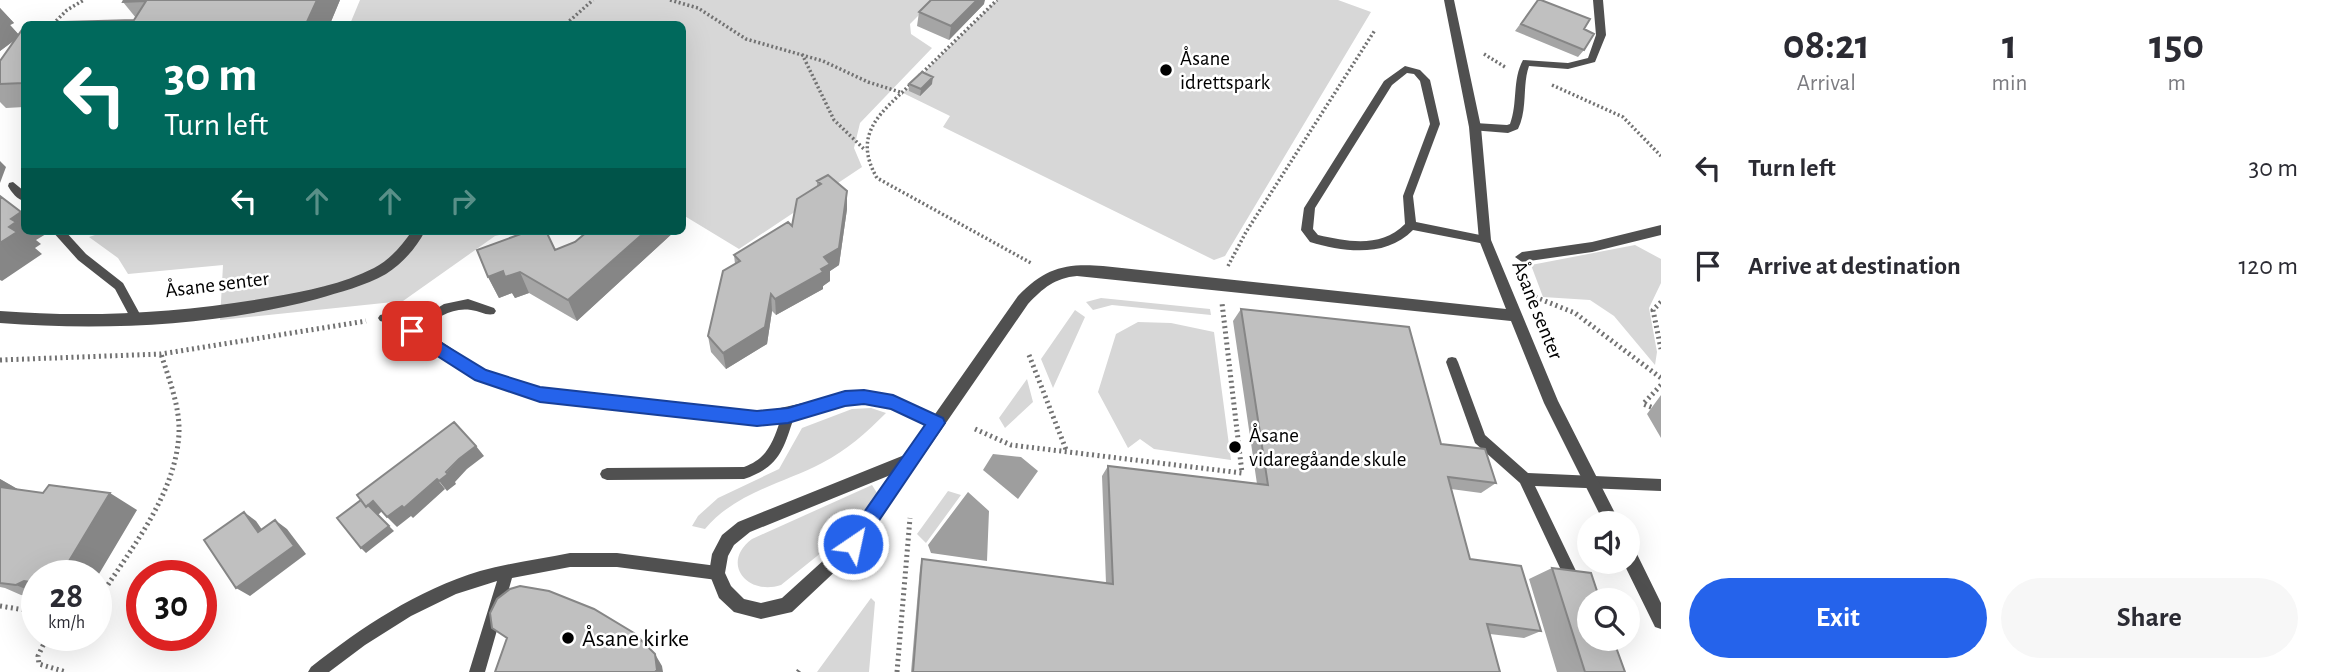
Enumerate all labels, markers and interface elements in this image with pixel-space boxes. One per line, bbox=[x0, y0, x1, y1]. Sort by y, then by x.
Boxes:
text: 08:21 bbox=[1783, 24, 1870, 66]
text: 1 bbox=[2002, 24, 2017, 66]
text: 150 bbox=[2149, 24, 2204, 66]
place label: Åsane idrettspark bbox=[1180, 46, 1271, 93]
icon: left bbox=[49, 49, 140, 140]
text: 30 m bbox=[164, 51, 258, 100]
marker: Åsane idrettspark bbox=[1158, 62, 1174, 78]
text: Arrival bbox=[1797, 72, 1856, 95]
text: min bbox=[1992, 72, 2027, 95]
text: m bbox=[2167, 72, 2186, 95]
text: Turn left bbox=[164, 109, 268, 141]
icon: left bbox=[1689, 149, 1727, 187]
text: Turn left bbox=[1748, 155, 1836, 181]
text: 30 m bbox=[2248, 155, 2298, 181]
icon: left bbox=[225, 182, 263, 220]
icon: ahead bbox=[298, 182, 336, 220]
icon: ahead bbox=[371, 182, 409, 220]
icon: right bbox=[444, 182, 482, 220]
icon: arrive bbox=[1689, 247, 1727, 285]
text: Arrive at destination bbox=[1748, 253, 1961, 279]
text: 120 m bbox=[2238, 253, 2298, 279]
street label: Åsane senter bbox=[1508, 257, 1569, 363]
street label: Åsane senter bbox=[164, 266, 270, 301]
pin bbox=[382, 301, 442, 361]
icon: arrive bbox=[393, 312, 431, 350]
place label: Åsane vidaregåande skule bbox=[1249, 423, 1407, 470]
marker: Åsane vidaregåande skule bbox=[1227, 439, 1243, 455]
position arrow bbox=[816, 507, 890, 581]
map controls bbox=[1577, 511, 1640, 651]
button: sound bbox=[1577, 511, 1640, 574]
speed limit sign: 30 bbox=[126, 560, 217, 651]
button: Exit bbox=[1689, 578, 1987, 658]
button: Share bbox=[2001, 578, 2298, 658]
text: 28 bbox=[50, 579, 83, 614]
button: search bbox=[1577, 588, 1640, 651]
text: km/h bbox=[48, 614, 85, 632]
place label: Åsane kirke bbox=[582, 625, 689, 651]
marker: Åsane kirke bbox=[560, 630, 576, 646]

